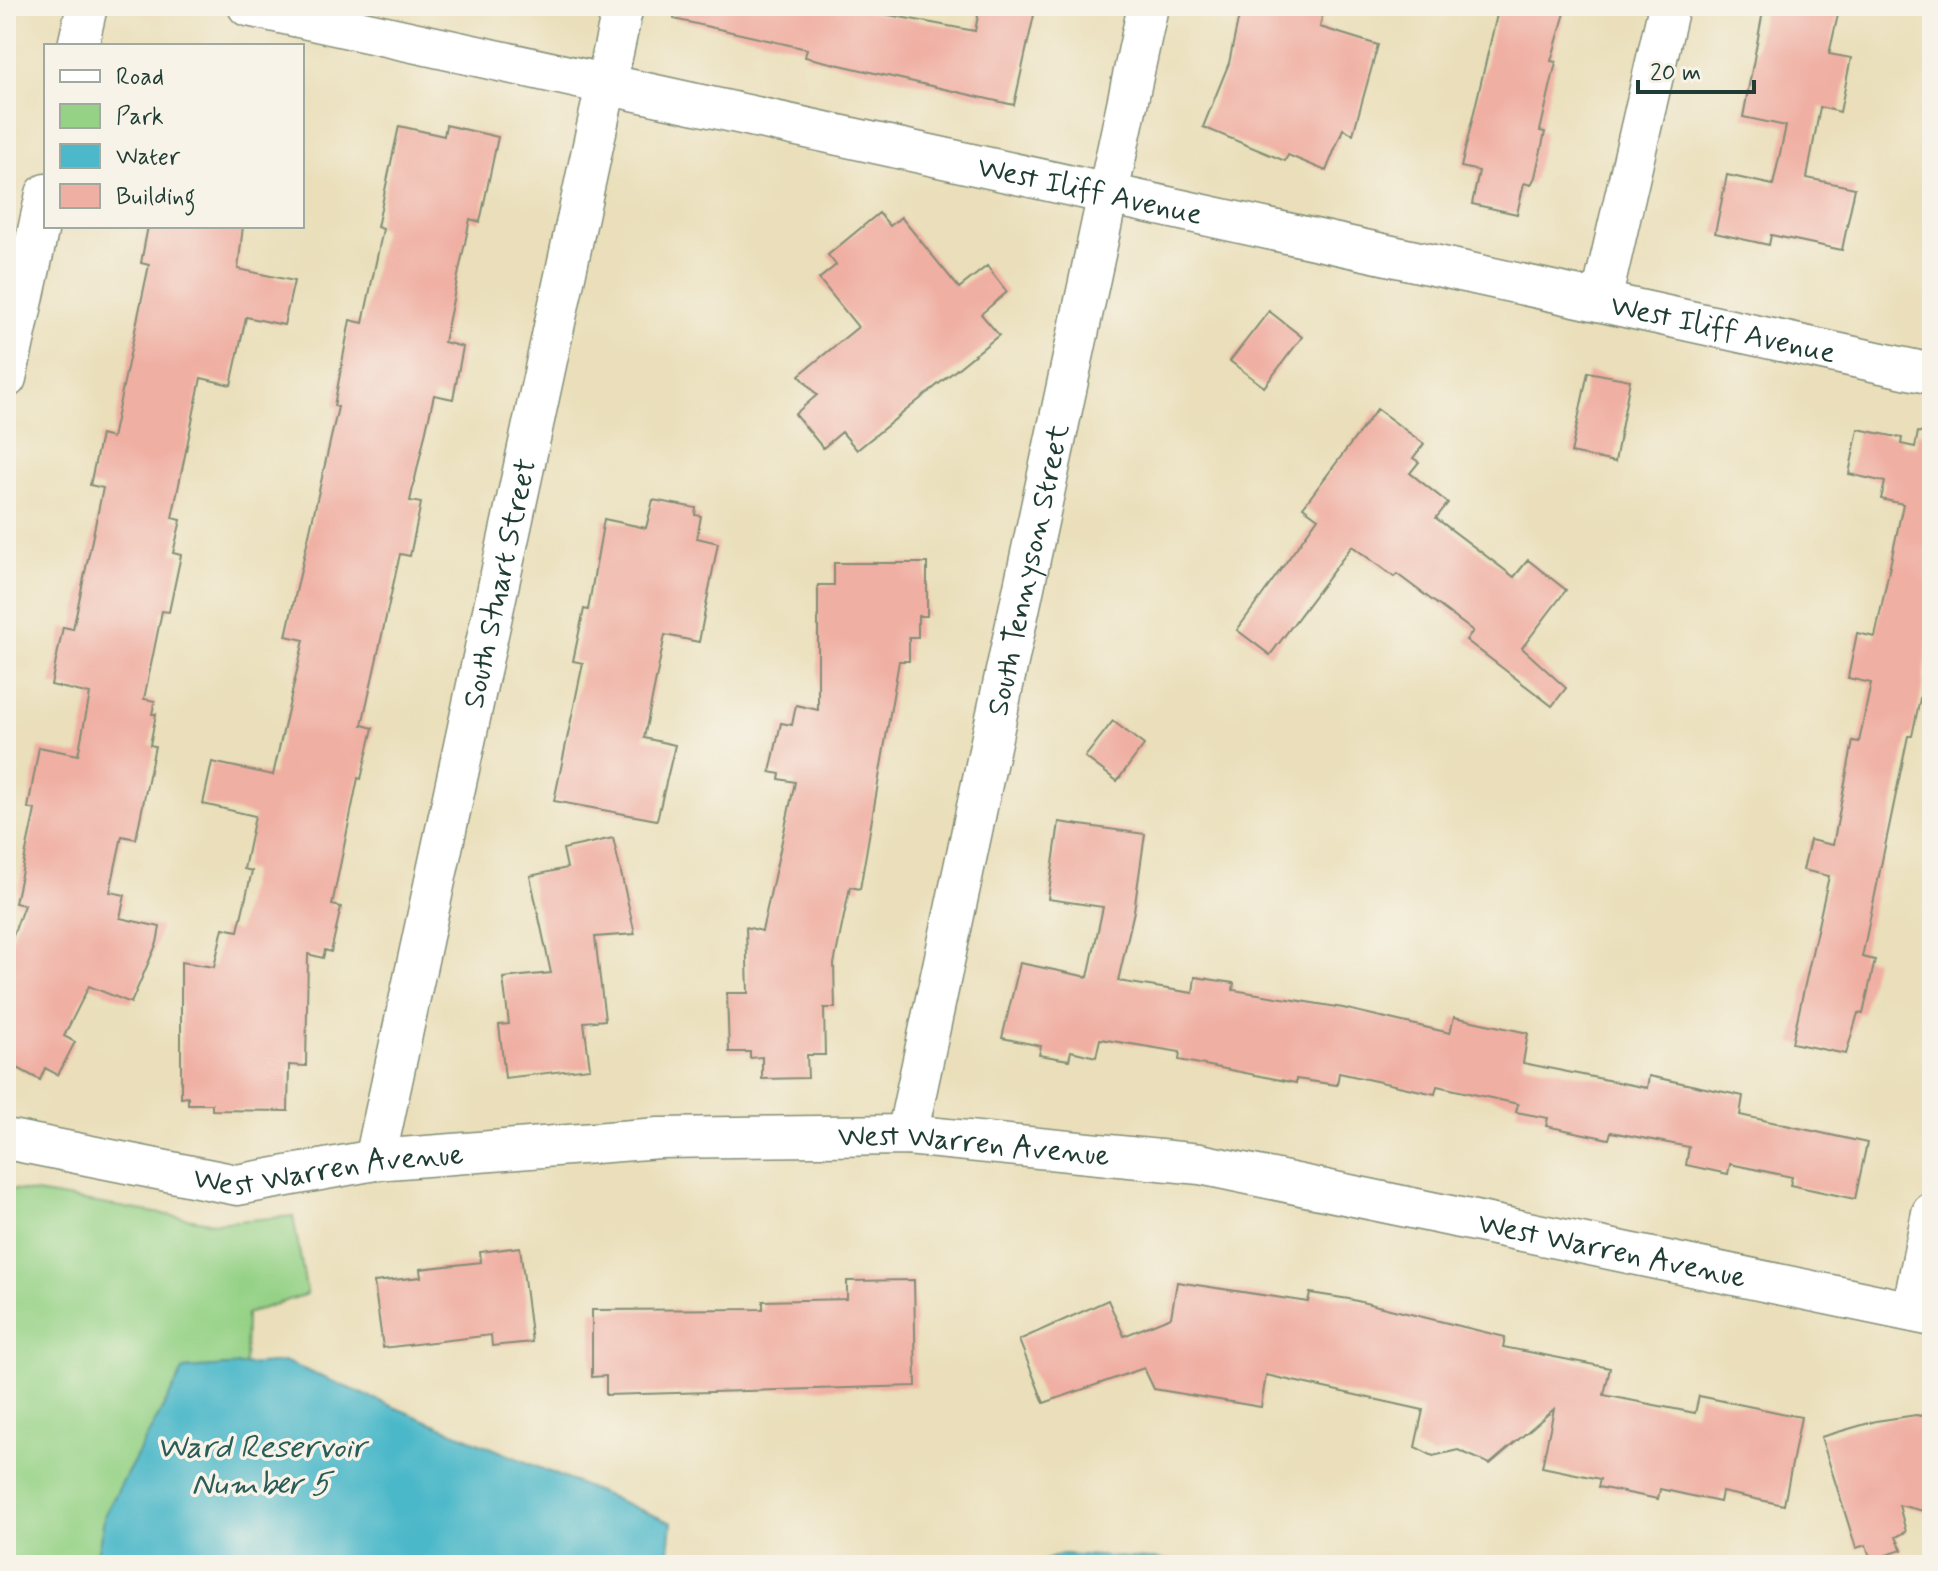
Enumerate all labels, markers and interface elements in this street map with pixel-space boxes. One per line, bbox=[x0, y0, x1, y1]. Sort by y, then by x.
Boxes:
legend bbox=[44, 44, 304, 228]
scale bar bbox=[1638, 44, 1754, 94]
text: 20 m bbox=[1650, 58, 1701, 89]
text: Road bbox=[116, 62, 164, 93]
text: Park bbox=[116, 102, 164, 133]
text: Water bbox=[116, 142, 181, 173]
street label: West Iliff Avenue bbox=[974, 148, 1206, 235]
text: Building bbox=[116, 182, 196, 216]
street label: West Iliff Avenue bbox=[1607, 286, 1839, 373]
street label: South Tennyson Street bbox=[979, 420, 1079, 720]
street label: South Stuart Street bbox=[455, 455, 546, 712]
street label: West Warren Avenue bbox=[838, 1117, 1112, 1176]
street label: West Warren Avenue bbox=[190, 1135, 465, 1206]
street label: West Warren Avenue bbox=[1474, 1204, 1749, 1298]
water label: Ward Reservoir Number 5 bbox=[156, 1427, 370, 1506]

